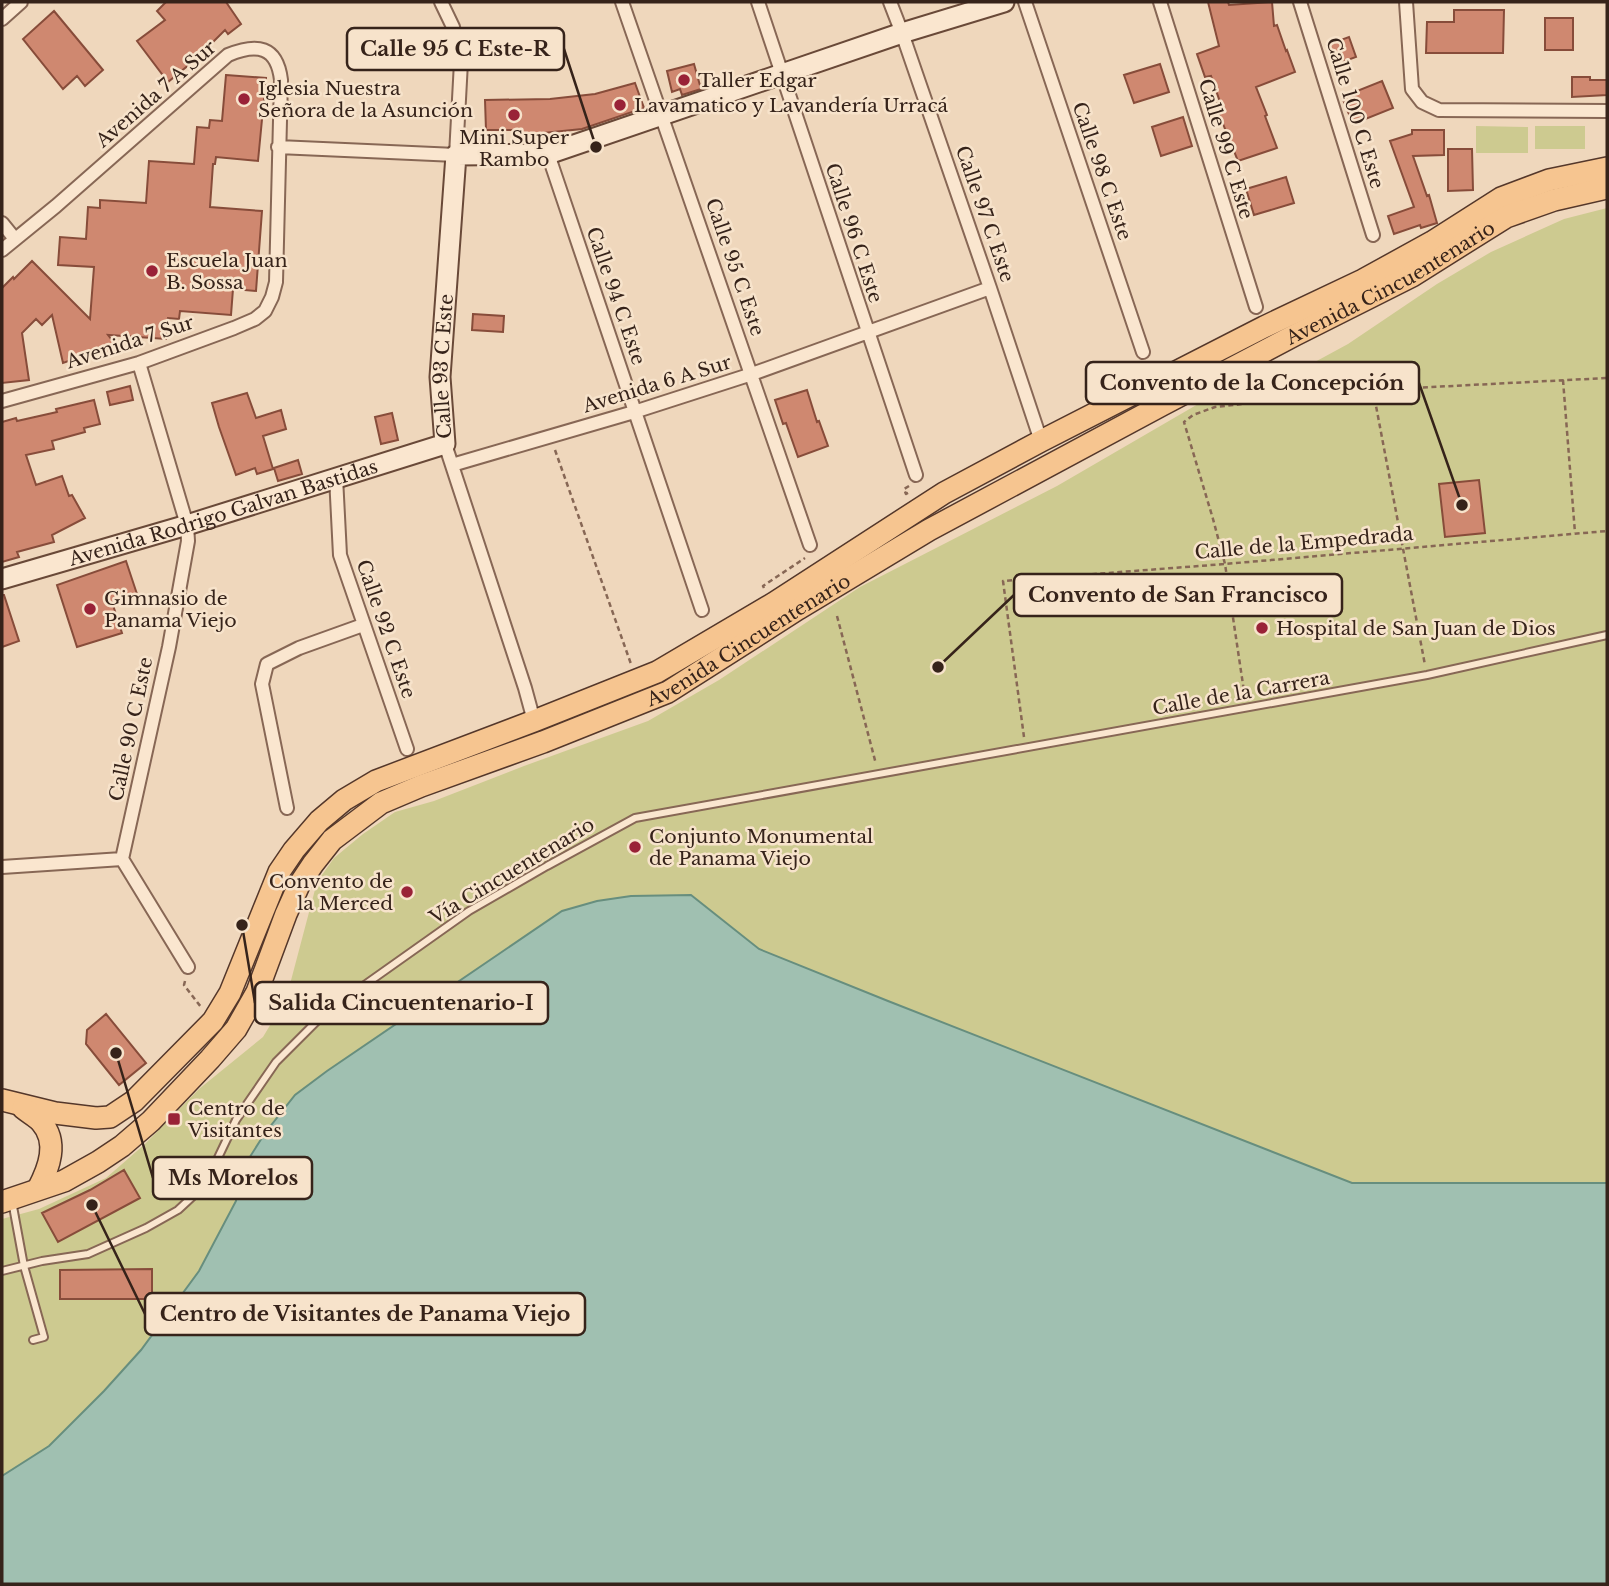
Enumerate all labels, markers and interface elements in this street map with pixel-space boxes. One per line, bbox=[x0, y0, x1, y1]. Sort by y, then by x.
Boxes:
callout: Calle 95 C Este-R bbox=[347, 28, 564, 70]
street label: Calle 100 C Este bbox=[1321, 35, 1389, 191]
street label: Avenida 7 A Sur bbox=[91, 36, 221, 153]
text: Calle 95 C Este-R bbox=[360, 36, 551, 62]
place label: Taller Edgar bbox=[698, 69, 817, 92]
marker: Taller Edgar bbox=[676, 72, 692, 88]
street label: Calle 99 C Este bbox=[1194, 76, 1258, 222]
place label: Iglesia Nuestra Señora de la Asunción bbox=[258, 77, 473, 122]
marker: Iglesia Nuestra Señora de la Asunción bbox=[236, 91, 252, 107]
place label: Lavamatico y Lavandería Urracá bbox=[634, 94, 949, 117]
marker: Lavamatico y Lavandería Urracá bbox=[612, 97, 628, 113]
street label: Calle 98 C Este bbox=[1068, 99, 1136, 243]
marker: Mini Super Rambo bbox=[506, 107, 522, 123]
place label: Mini Super Rambo bbox=[459, 126, 569, 171]
street label: Calle 97 C Este bbox=[951, 143, 1019, 285]
street label: Calle 96 C Este bbox=[821, 160, 887, 306]
street label: Calle 95 C Este bbox=[701, 195, 769, 339]
street label: Avenida Cincuentenario bbox=[1281, 216, 1499, 350]
street label: Calle 94 C Este bbox=[582, 224, 650, 368]
place label: Escuela Juan B. Sossa bbox=[166, 249, 288, 294]
marker: Escuela Juan B. Sossa bbox=[144, 263, 160, 279]
street label: Calle 93 C Este bbox=[428, 293, 457, 440]
street label: Avenida 7 Sur bbox=[62, 311, 197, 374]
street label: Avenida 6 A Sur bbox=[579, 350, 734, 418]
callout: Convento de la Concepción bbox=[1086, 362, 1419, 404]
text: Convento de la Concepción bbox=[1100, 370, 1404, 396]
street label: Avenida Rodrigo Galvan Bastidas bbox=[65, 454, 380, 571]
street label: Calle de la Empedrada bbox=[1194, 522, 1415, 564]
street label: Calle 92 C Este bbox=[352, 557, 420, 701]
street label: Avenida Cincuentenario bbox=[642, 569, 854, 711]
callout: Convento de San Francisco bbox=[1014, 574, 1342, 616]
text: Convento de San Francisco bbox=[1028, 582, 1328, 608]
place label: Gimnasio de Panama Viejo bbox=[104, 587, 237, 632]
marker: Gimnasio de Panama Viejo bbox=[82, 601, 98, 617]
place label: Hospital de San Juan de Dios bbox=[1276, 617, 1556, 640]
marker: Hospital de San Juan de Dios bbox=[1254, 620, 1270, 636]
street label: Calle 90 C Este bbox=[104, 655, 158, 803]
street label: Calle de la Carrera bbox=[1151, 666, 1332, 720]
street label: Vía Cincuentenario bbox=[425, 813, 598, 930]
place label: Conjunto Monumental de Panama Viejo bbox=[649, 825, 873, 870]
marker: Conjunto Monumental de Panama Viejo bbox=[627, 839, 643, 855]
place label: Convento de la Merced bbox=[269, 870, 393, 915]
marker: Convento de la Merced bbox=[399, 884, 415, 900]
callout: Salida Cincuentenario-I bbox=[255, 982, 548, 1024]
text: Salida Cincuentenario-I bbox=[268, 990, 534, 1016]
place label: Centro de Visitantes bbox=[187, 1097, 285, 1142]
marker: Centro de Visitantes bbox=[166, 1111, 182, 1127]
callout: Ms Morelos bbox=[153, 1157, 312, 1199]
text: Ms Morelos bbox=[168, 1165, 298, 1191]
callout: Centro de Visitantes de Panama Viejo bbox=[145, 1293, 585, 1335]
text: Centro de Visitantes de Panama Viejo bbox=[160, 1301, 571, 1327]

